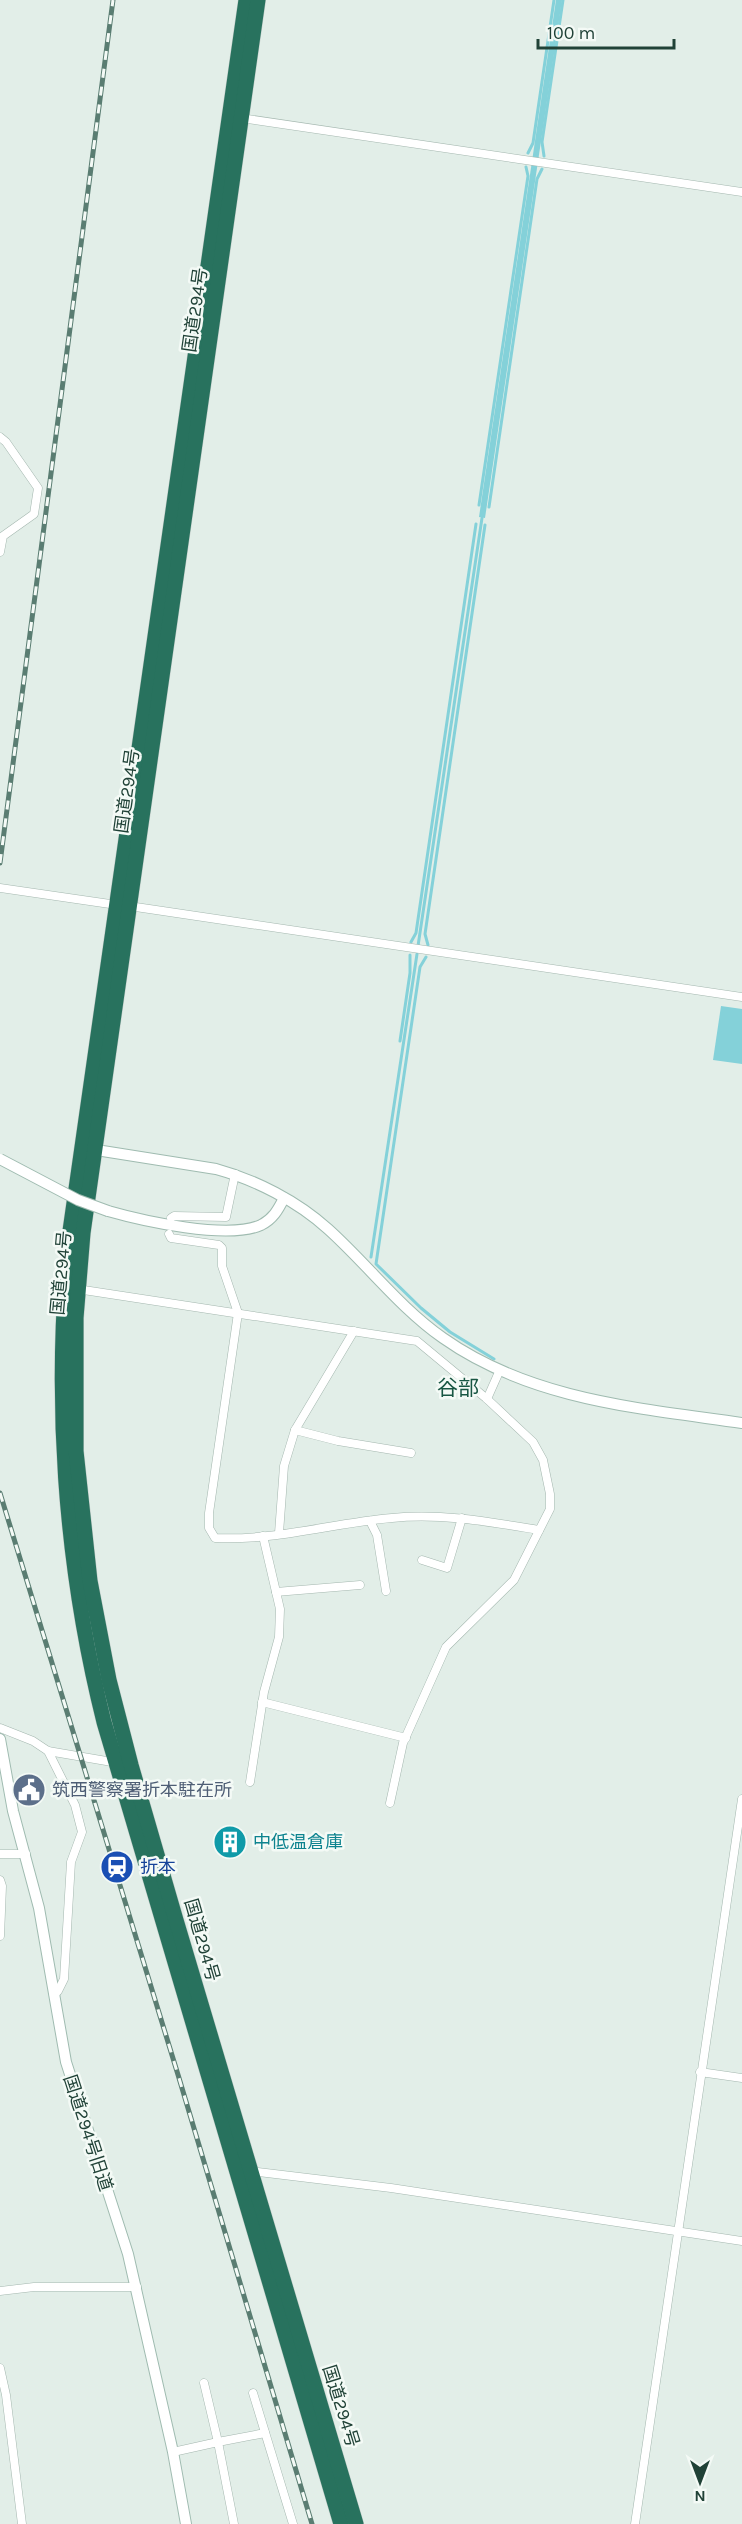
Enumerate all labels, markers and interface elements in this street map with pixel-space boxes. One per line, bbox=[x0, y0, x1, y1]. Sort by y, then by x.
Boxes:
scale bar bbox=[538, 12, 674, 50]
text: 100 m bbox=[547, 22, 595, 44]
street label: 国道294号 bbox=[178, 266, 212, 354]
street label: 国道294号 bbox=[110, 747, 144, 835]
street label: 国道294号 bbox=[46, 1230, 76, 1316]
district label: 谷部 bbox=[437, 1376, 479, 1400]
public building icon: 筑西警察署折本駐在所 bbox=[11, 1772, 47, 1808]
place label: 筑西警察署折本駐在所 bbox=[52, 1779, 232, 1801]
building icon: 中低温倉庫 bbox=[212, 1824, 248, 1860]
place label: 中低温倉庫 bbox=[253, 1831, 343, 1853]
station icon: 折本 bbox=[99, 1849, 135, 1885]
place label: 折本 bbox=[140, 1856, 176, 1878]
street label: 国道294号 bbox=[180, 1896, 224, 1984]
street label: 国道294号旧道 bbox=[59, 2072, 117, 2194]
street label: 国道294号 bbox=[318, 2362, 364, 2450]
north arrow bbox=[670, 2452, 730, 2512]
text: N bbox=[694, 2487, 706, 2506]

